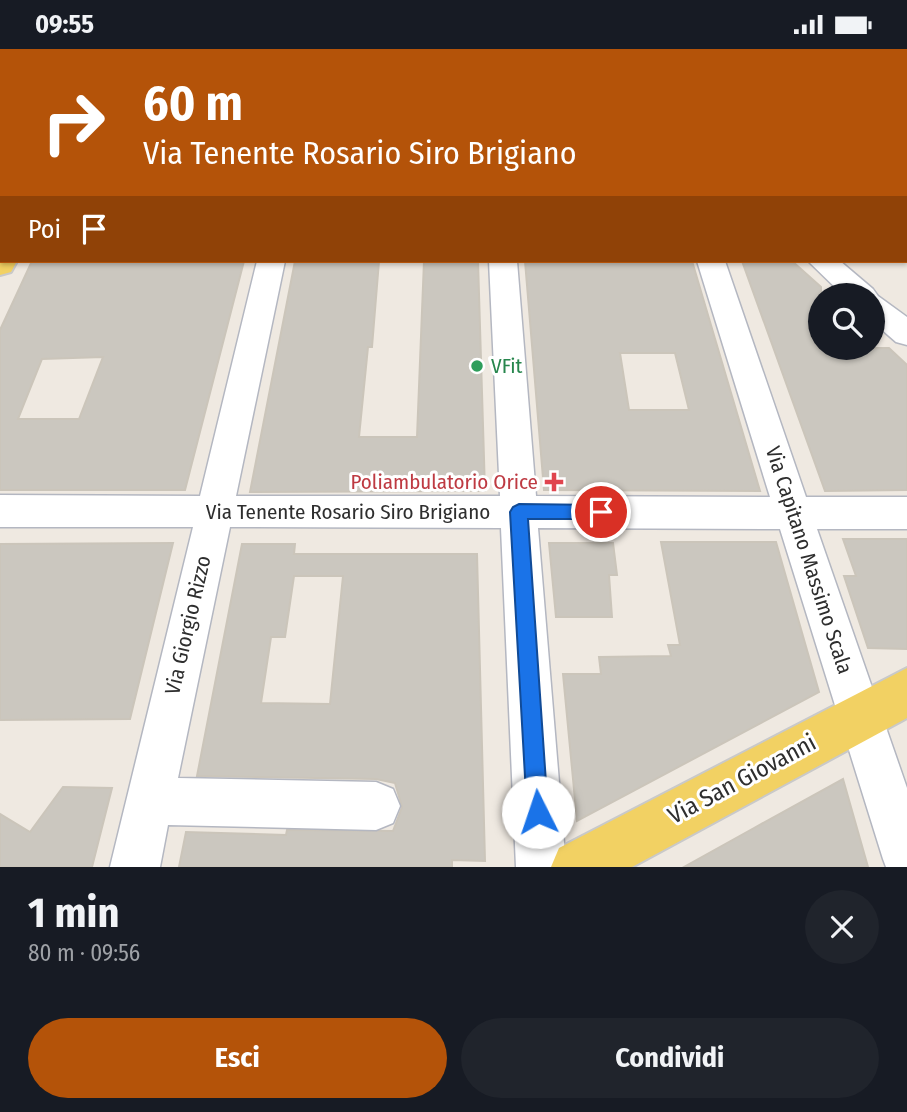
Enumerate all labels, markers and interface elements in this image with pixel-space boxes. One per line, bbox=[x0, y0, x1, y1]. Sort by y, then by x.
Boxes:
text: 09:55 bbox=[35, 9, 94, 40]
text: 60 m bbox=[143, 74, 243, 133]
icon: right bbox=[28, 77, 119, 168]
text: Via Tenente Rosario Siro Brigiano bbox=[143, 134, 577, 172]
icon: arrive bbox=[75, 210, 113, 248]
text: Poi bbox=[28, 214, 61, 245]
map controls bbox=[808, 283, 885, 360]
button: search bbox=[808, 283, 885, 360]
place label: VFit bbox=[491, 353, 523, 379]
marker: VFit bbox=[469, 358, 485, 374]
street label: Via Capitano Massimo Scala bbox=[760, 443, 858, 677]
place label: Poliambulatorio Orice bbox=[350, 469, 538, 495]
marker: Poliambulatorio Orice bbox=[544, 472, 564, 492]
pin bbox=[571, 482, 631, 542]
icon: arrive bbox=[582, 493, 620, 531]
street label: Via Tenente Rosario Siro Brigiano bbox=[206, 499, 490, 525]
street label: Via Giorgio Rizzo bbox=[159, 553, 217, 697]
street label: Via San Giovanni bbox=[663, 728, 821, 830]
position arrow bbox=[501, 775, 575, 849]
text: 1 min bbox=[28, 888, 119, 938]
button: close bbox=[805, 890, 879, 964]
text: 80 m · 09:56 bbox=[28, 939, 140, 967]
button: Esci bbox=[28, 1018, 447, 1098]
button: Condividi bbox=[461, 1018, 879, 1098]

